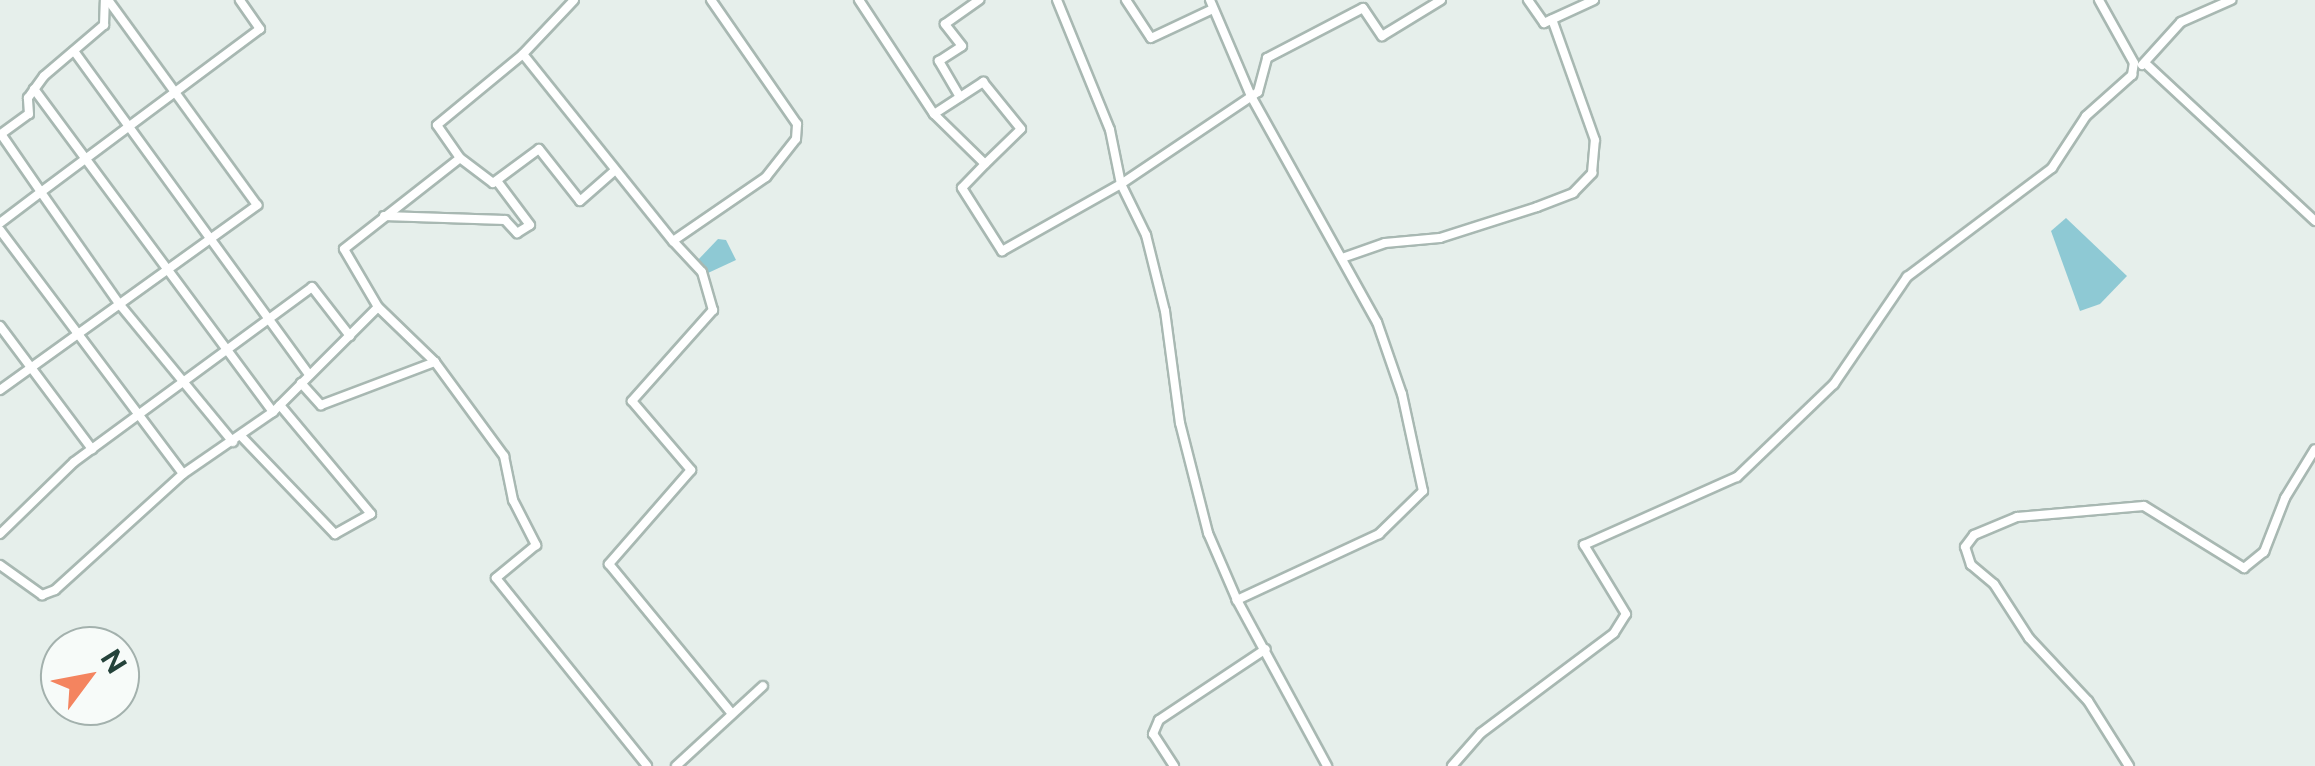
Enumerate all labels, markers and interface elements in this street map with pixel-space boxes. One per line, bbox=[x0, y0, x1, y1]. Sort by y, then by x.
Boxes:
north arrow bbox=[40, 626, 140, 726]
text: N bbox=[94, 643, 134, 679]

